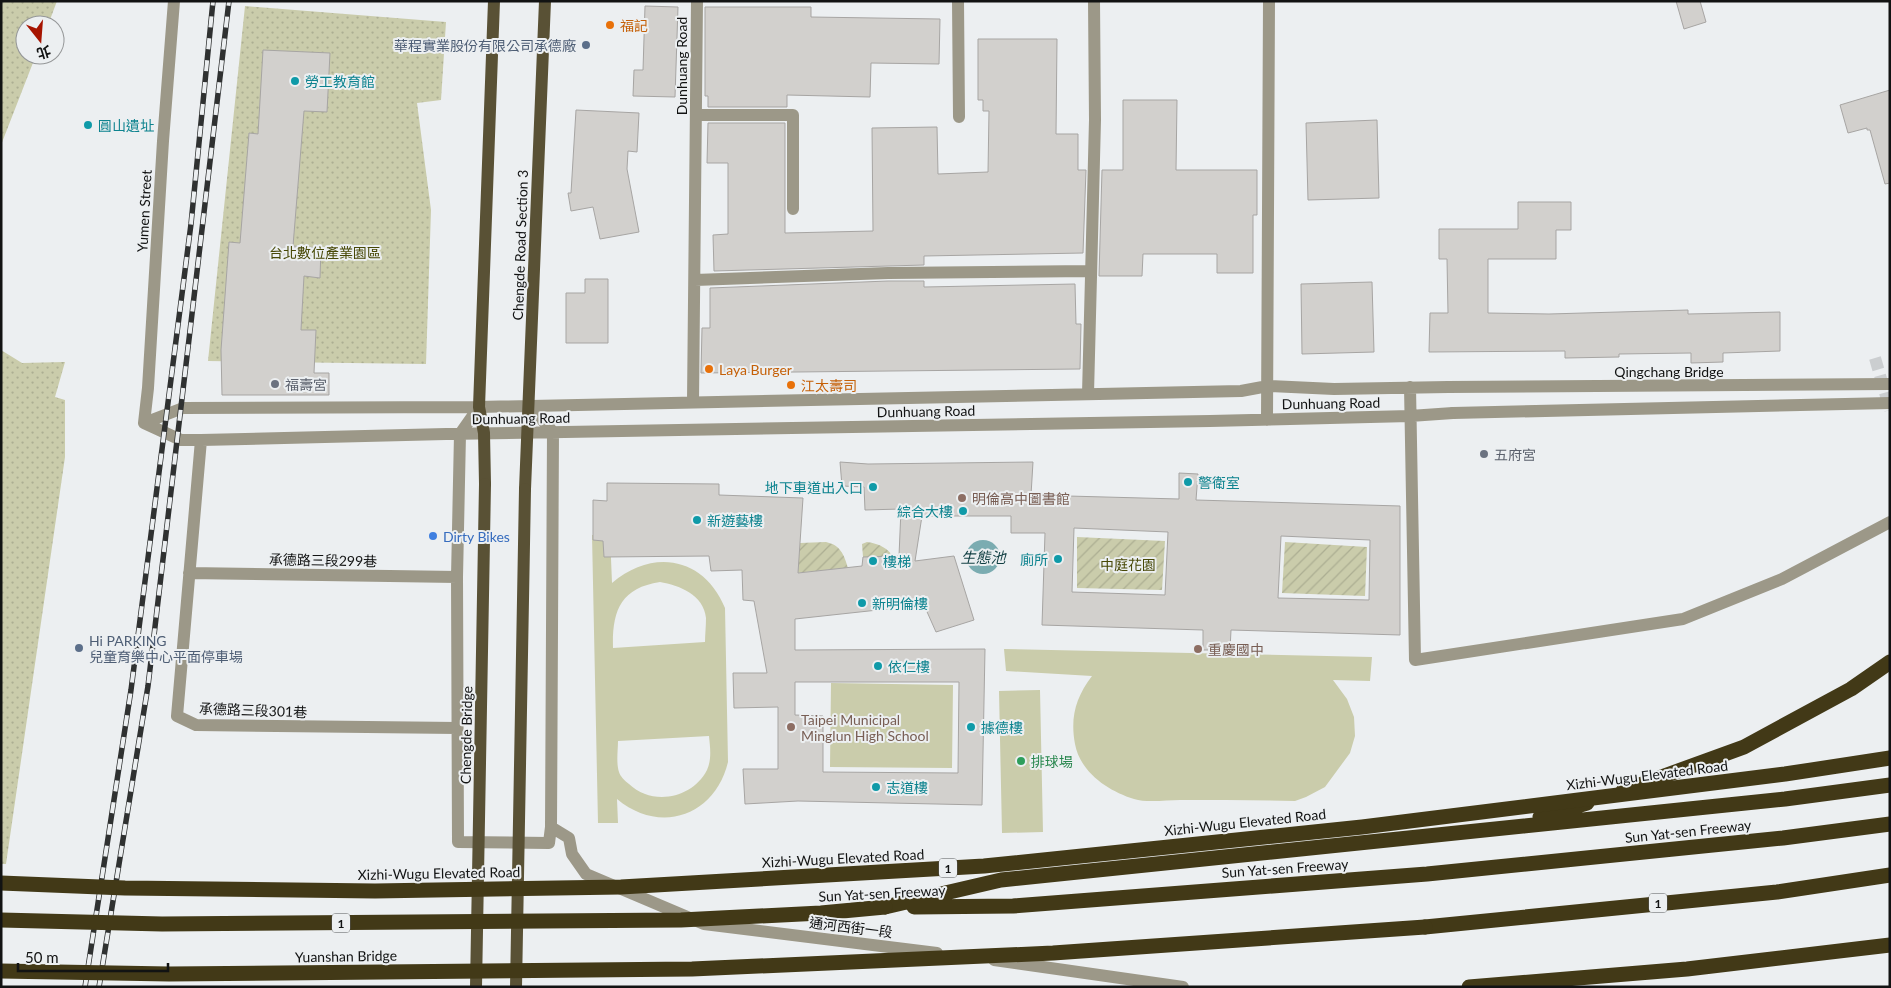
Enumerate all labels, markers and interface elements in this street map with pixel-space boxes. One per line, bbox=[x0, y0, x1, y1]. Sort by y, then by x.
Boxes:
north arrow bbox=[15, 15, 65, 65]
place label: 福記 bbox=[620, 17, 648, 34]
street label: Dunhuang Road bbox=[673, 17, 690, 115]
marker: 福記 bbox=[604, 19, 616, 31]
place label: 華程實業股份有限公司承德廠 bbox=[394, 37, 576, 54]
marker: 華程實業股份有限公司承德廠 bbox=[580, 39, 592, 51]
text: 北 bbox=[35, 43, 53, 63]
place label: 勞工教育館 bbox=[305, 73, 375, 90]
marker: 勞工教育館 bbox=[289, 75, 301, 87]
place label: 圓山遺址 bbox=[98, 117, 154, 134]
marker: 圓山遺址 bbox=[82, 119, 94, 131]
street label: Yumen Street bbox=[133, 169, 155, 253]
street label: Chengde Road Section 3 bbox=[509, 169, 531, 321]
park label: 台北數位產業園區 bbox=[269, 244, 381, 261]
place label: Laya Burger bbox=[719, 361, 792, 378]
marker: Laya Burger bbox=[703, 363, 715, 375]
street label: Qingchang Bridge bbox=[1614, 363, 1724, 380]
place label: 福壽宮 bbox=[285, 376, 327, 393]
place label: 江太壽司 bbox=[801, 377, 857, 394]
marker: 福壽宮 bbox=[269, 378, 281, 390]
marker: 江太壽司 bbox=[785, 379, 797, 391]
street label: Dunhuang Road bbox=[1282, 394, 1380, 412]
street label: Dunhuang Road bbox=[877, 402, 975, 420]
street label: Dunhuang Road bbox=[472, 409, 570, 427]
place label: 五府宮 bbox=[1494, 446, 1536, 463]
marker: 五府宮 bbox=[1478, 448, 1490, 460]
place label: 警衛室 bbox=[1198, 474, 1240, 491]
marker: 警衛室 bbox=[1182, 476, 1194, 488]
place label: 地下車道出入口 bbox=[765, 479, 863, 496]
marker: 地下車道出入口 bbox=[867, 481, 879, 493]
place label: 明倫高中圖書館 bbox=[972, 490, 1070, 507]
marker: 明倫高中圖書館 bbox=[956, 492, 968, 504]
place label: 綜合大樓 bbox=[897, 503, 953, 520]
marker: 綜合大樓 bbox=[957, 505, 969, 517]
place label: 新遊藝樓 bbox=[707, 512, 763, 529]
marker: 新遊藝樓 bbox=[691, 514, 703, 526]
place label: Dirty Bikes bbox=[443, 528, 510, 545]
marker: Dirty Bikes bbox=[427, 530, 439, 542]
water label: 生態池 bbox=[960, 548, 1007, 566]
street label: 承德路三段299巷 bbox=[269, 551, 377, 569]
place label: 廁所 bbox=[1020, 551, 1048, 568]
place label: 樓梯 bbox=[883, 553, 911, 570]
marker: 廁所 bbox=[1052, 553, 1064, 565]
marker: 樓梯 bbox=[867, 555, 879, 567]
park label: 中庭花園 bbox=[1100, 556, 1156, 573]
place label: 新明倫樓 bbox=[872, 595, 928, 612]
marker: 新明倫樓 bbox=[856, 597, 868, 609]
place label: Hi PARKING 兒童育樂中心平面停車場 bbox=[89, 632, 243, 665]
place label: 重慶國中 bbox=[1208, 641, 1264, 658]
marker: Hi PARKING 兒童育樂中心平面停車場 bbox=[73, 642, 85, 654]
marker: 重慶國中 bbox=[1192, 643, 1204, 655]
place label: 依仁樓 bbox=[888, 658, 930, 675]
marker: 依仁樓 bbox=[872, 660, 884, 672]
street label: Chengde Bridge bbox=[457, 686, 475, 784]
street label: 承德路三段301巷 bbox=[199, 700, 307, 720]
place label: Taipei Municipal Minglun High School bbox=[801, 711, 929, 744]
place label: 據德樓 bbox=[981, 719, 1023, 736]
marker: Taipei Municipal Minglun High School bbox=[785, 721, 797, 733]
marker: 據德樓 bbox=[965, 721, 977, 733]
place label: 排球場 bbox=[1031, 753, 1073, 770]
marker: 排球場 bbox=[1015, 755, 1027, 767]
street label: Xizhi-Wugu Elevated Road bbox=[1565, 757, 1729, 793]
place label: 志道樓 bbox=[886, 779, 928, 796]
marker: 志道樓 bbox=[870, 781, 882, 793]
street label: Xizhi-Wugu Elevated Road bbox=[1163, 805, 1327, 839]
street label: Sun Yat-sen Freeway bbox=[1624, 816, 1753, 846]
street label: Xizhi-Wugu Elevated Road bbox=[761, 845, 925, 871]
street label: Sun Yat-sen Freeway bbox=[1221, 855, 1350, 881]
road number: 1 bbox=[939, 858, 957, 878]
street label: Xizhi-Wugu Elevated Road bbox=[358, 863, 520, 883]
street label: Sun Yat-sen Freeway bbox=[818, 881, 947, 905]
road number: 1 bbox=[1649, 894, 1667, 912]
street label: 通河西街一段 bbox=[808, 913, 894, 941]
road number: 1 bbox=[332, 914, 350, 932]
scale bar bbox=[18, 940, 168, 972]
street label: Yuanshan Bridge bbox=[295, 947, 397, 965]
text: 50 m bbox=[25, 948, 59, 966]

